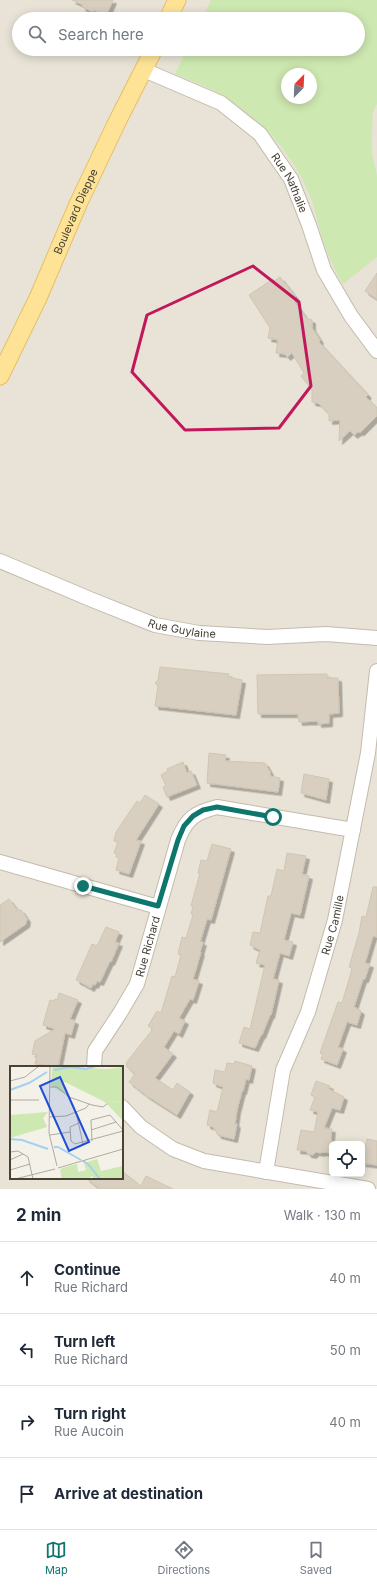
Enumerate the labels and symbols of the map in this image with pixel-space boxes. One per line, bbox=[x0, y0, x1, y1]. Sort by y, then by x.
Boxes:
north arrow bbox=[281, 68, 317, 104]
street label: Rue Nathalie bbox=[268, 150, 310, 215]
street label: Boulevard Dieppe bbox=[50, 166, 101, 257]
street label: Rue Guylaine bbox=[146, 616, 216, 641]
route start bbox=[264, 808, 282, 826]
route end bbox=[74, 877, 92, 895]
street label: Rue Camille bbox=[318, 894, 347, 957]
street label: Rue Richard bbox=[132, 915, 163, 979]
inset map bbox=[10, 1066, 123, 1179]

